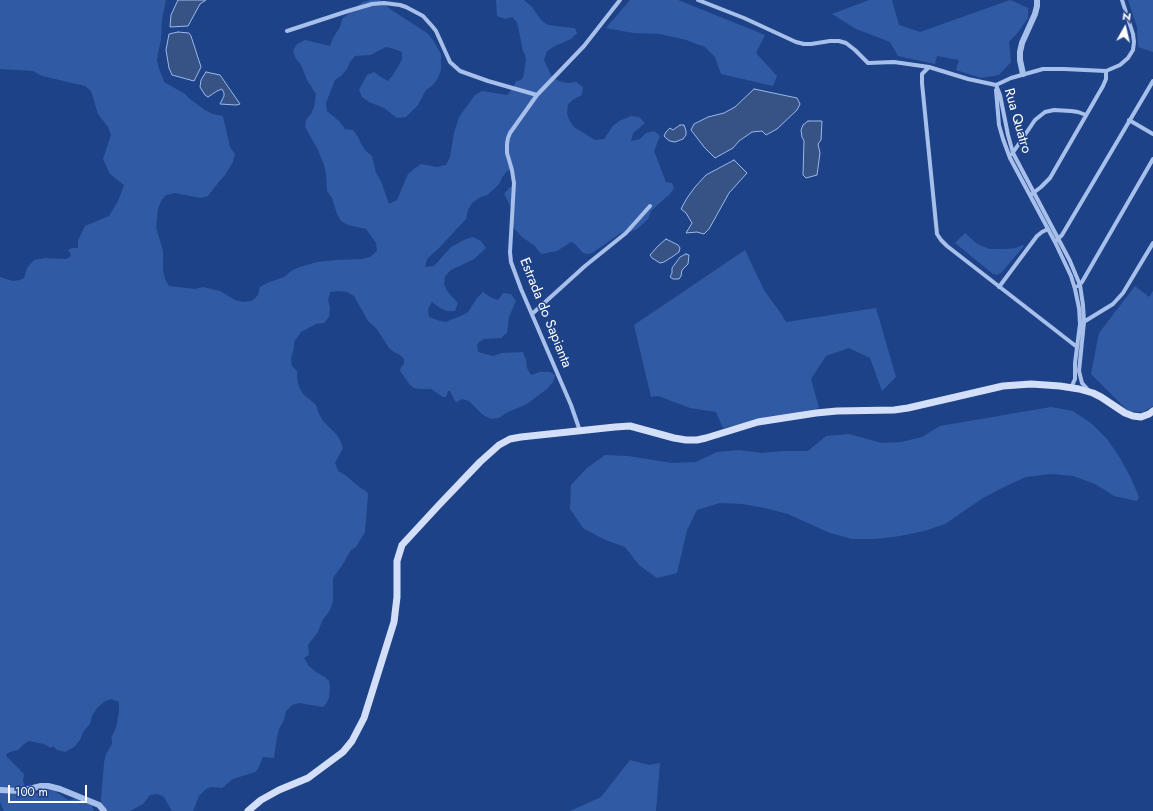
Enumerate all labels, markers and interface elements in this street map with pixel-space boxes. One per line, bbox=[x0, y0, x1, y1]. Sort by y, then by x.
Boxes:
north arrow bbox=[1105, 8, 1145, 48]
text: N bbox=[1121, 8, 1132, 25]
street label: Rua Quatro bbox=[1000, 87, 1034, 155]
street label: Estrada do Sapianta bbox=[515, 256, 575, 370]
scale bar bbox=[10, 777, 89, 803]
text: 100 m bbox=[15, 783, 48, 801]

